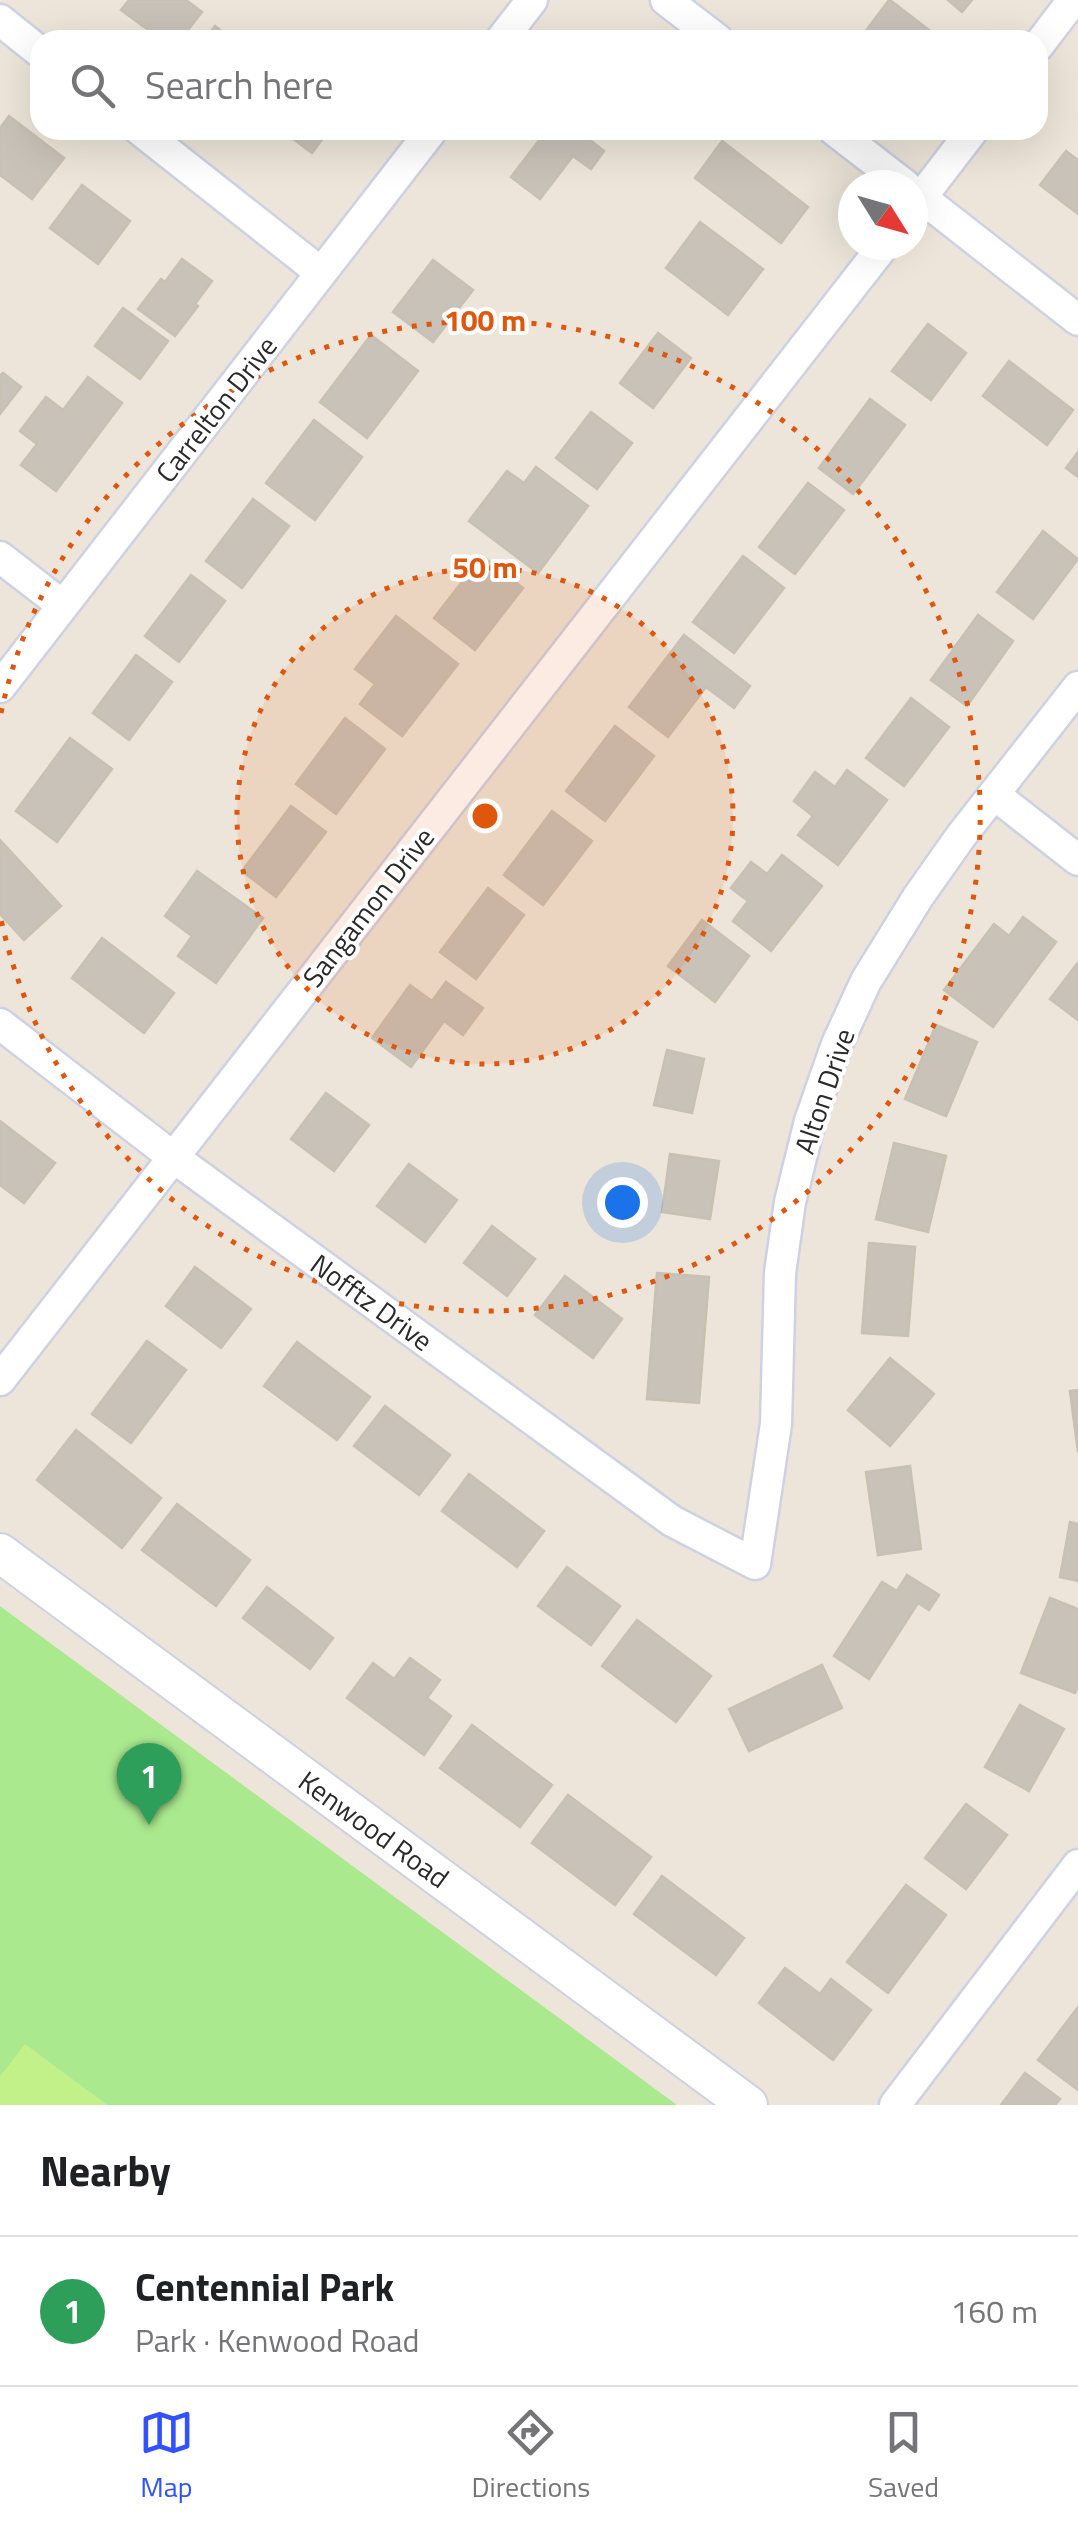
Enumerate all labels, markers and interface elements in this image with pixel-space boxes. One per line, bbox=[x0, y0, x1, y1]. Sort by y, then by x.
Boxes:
search box bbox=[30, 30, 1048, 140]
text: Search here bbox=[145, 56, 333, 114]
icon: search bbox=[65, 58, 120, 113]
north arrow bbox=[838, 170, 928, 260]
text: 100 m bbox=[444, 297, 526, 343]
street label: Carrelton Drive bbox=[145, 326, 287, 492]
text: 50 m bbox=[452, 544, 518, 590]
centre of rings bbox=[467, 798, 503, 834]
street label: Sangamon Drive bbox=[292, 818, 444, 996]
street label: Alton Drive bbox=[782, 1022, 866, 1160]
your location bbox=[597, 1177, 648, 1228]
street label: Nofftz Drive bbox=[302, 1243, 442, 1361]
pin: 1 bbox=[116, 1742, 182, 1825]
street label: Kenwood Road bbox=[290, 1760, 458, 1898]
text: Nearby bbox=[40, 2138, 171, 2202]
text: Centennial Park bbox=[135, 2258, 394, 2316]
text: 1 bbox=[64, 2287, 81, 2335]
text: 160 m bbox=[950, 2287, 1038, 2335]
text: Park · Kenwood Road bbox=[135, 2316, 419, 2364]
tab: Map bbox=[139, 2405, 194, 2508]
tab: Directions bbox=[472, 2405, 590, 2508]
tab: Saved bbox=[868, 2405, 939, 2508]

